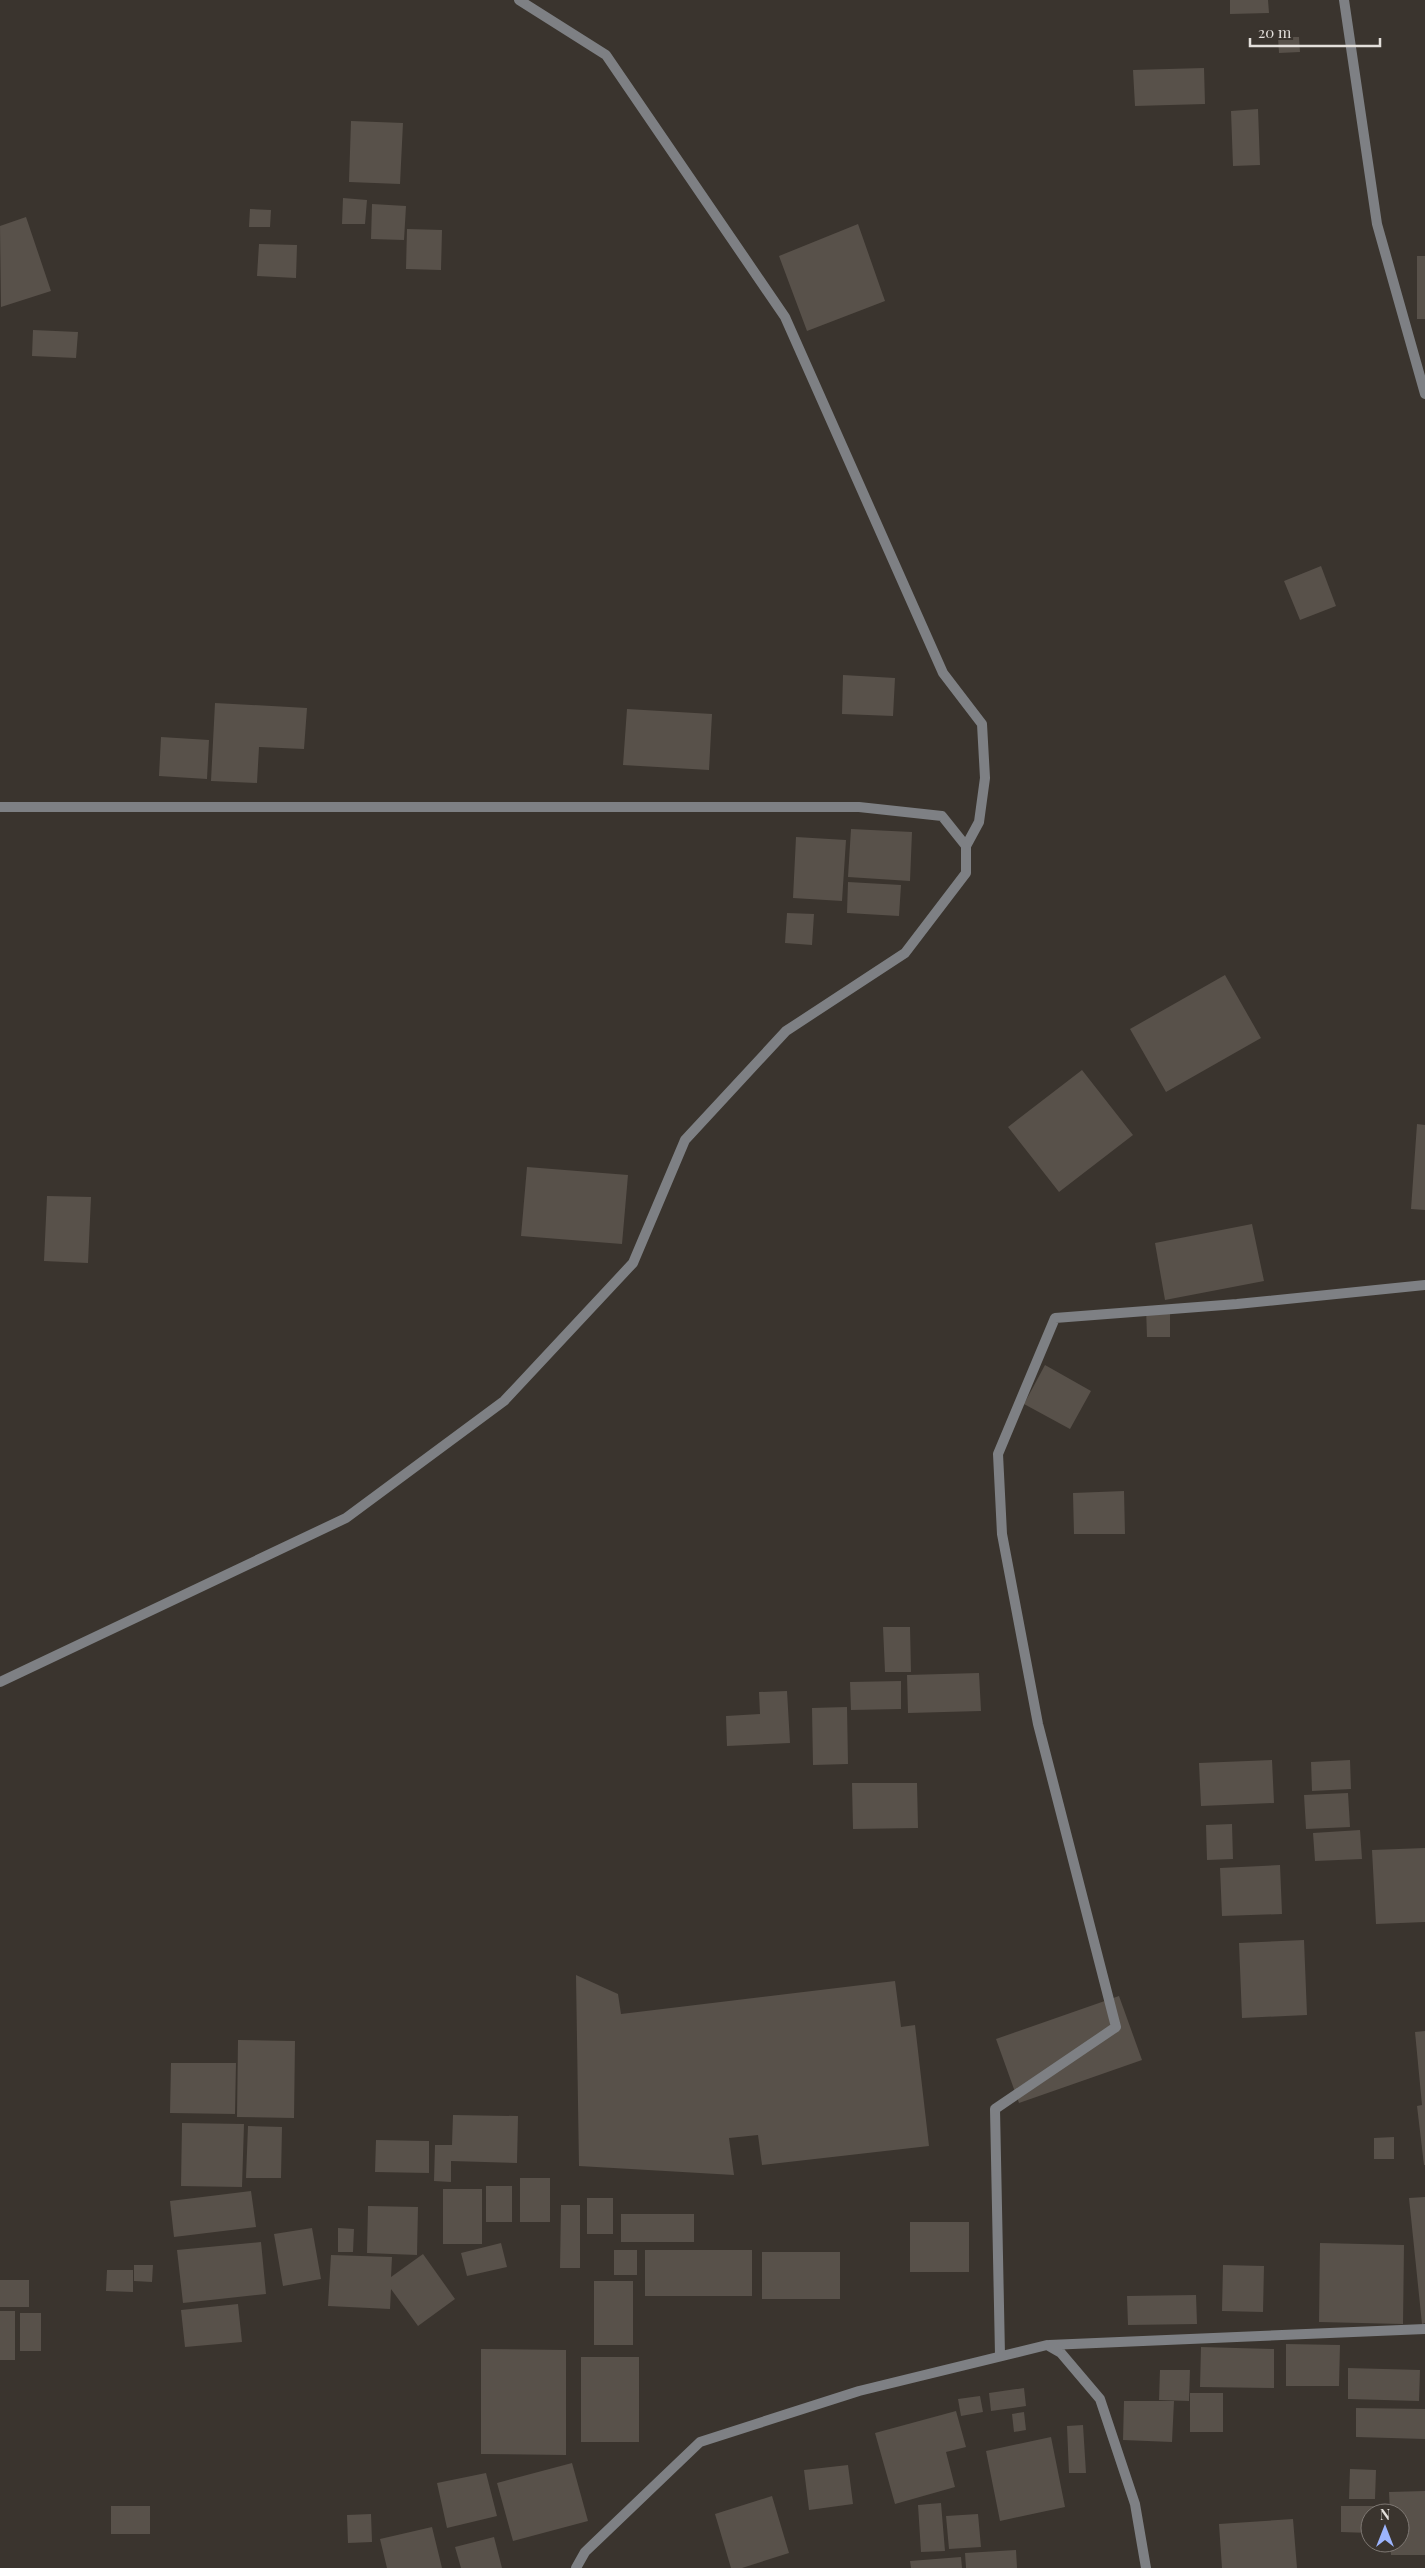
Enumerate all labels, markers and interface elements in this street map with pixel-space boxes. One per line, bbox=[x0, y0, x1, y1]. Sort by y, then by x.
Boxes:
scale bar bbox=[1250, 15, 1380, 47]
text: 20 m bbox=[1258, 22, 1292, 42]
north arrow bbox=[1360, 2503, 1410, 2553]
text: N bbox=[1380, 2505, 1390, 2524]

